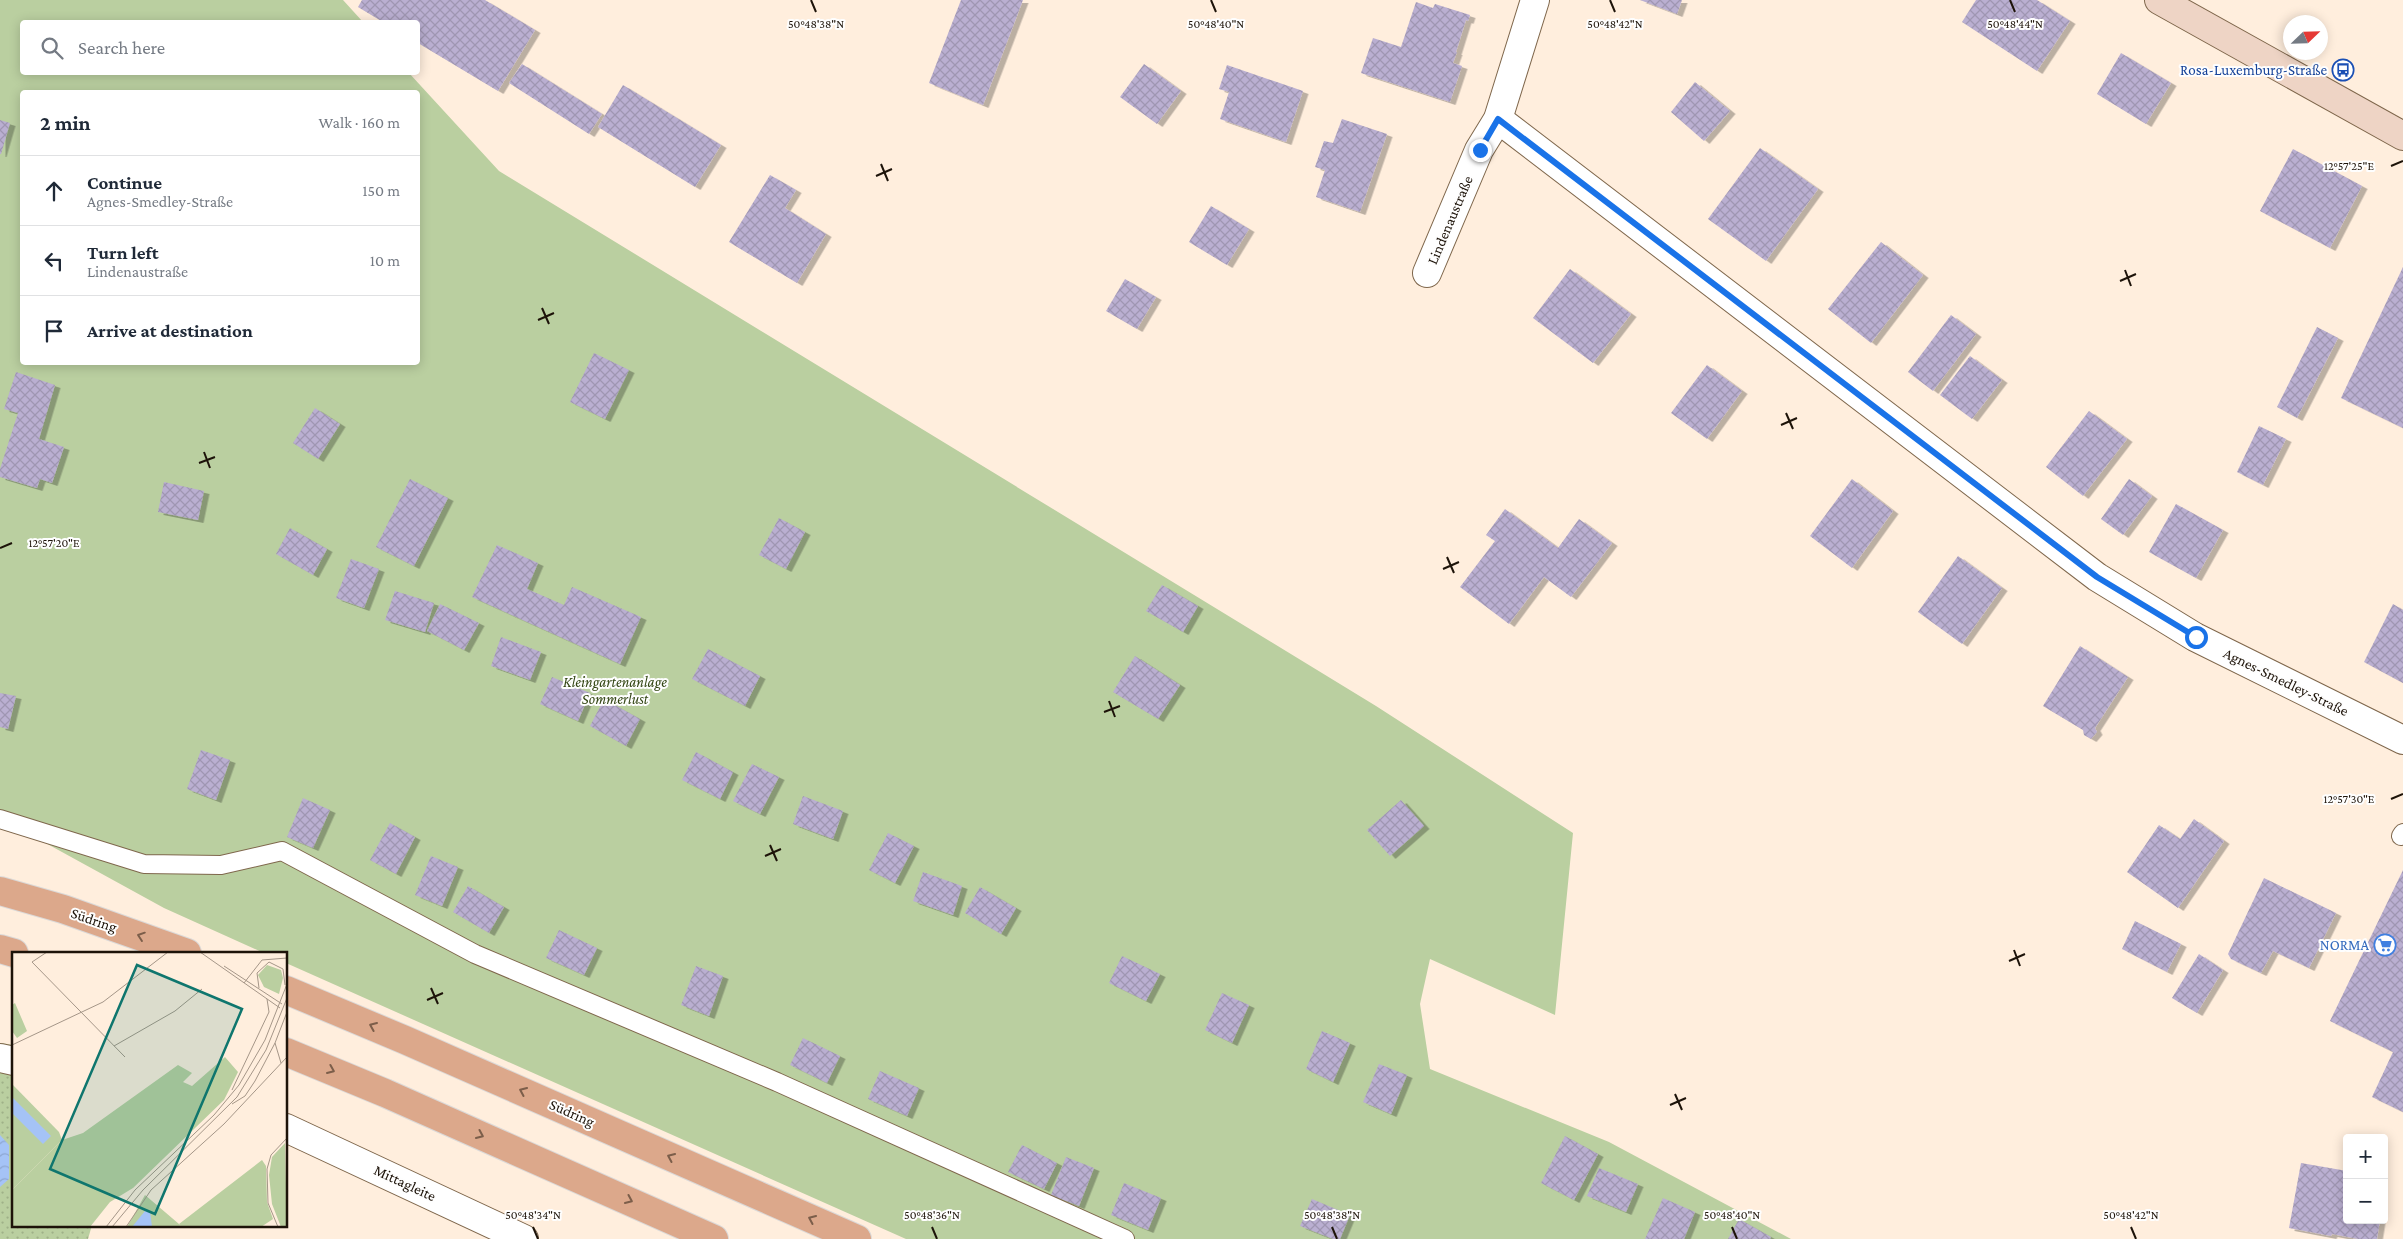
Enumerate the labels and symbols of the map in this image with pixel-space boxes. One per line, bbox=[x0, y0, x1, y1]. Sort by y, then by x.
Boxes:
north arrow bbox=[2283, 15, 2328, 60]
text: 50°48'38"N bbox=[788, 17, 844, 31]
text: 50°48'40"N bbox=[1188, 17, 1244, 31]
text: 50°48'42"N bbox=[1587, 17, 1643, 31]
text: 50°48'44"N bbox=[1987, 17, 2043, 31]
bus stop icon: Rosa-Luxemburg-Straße bbox=[2331, 58, 2355, 82]
place label: Rosa-Luxemburg-Straße bbox=[2180, 62, 2327, 79]
route end bbox=[1469, 139, 1492, 162]
text: 12°57'25"E bbox=[2324, 159, 2374, 173]
street label: Lindenaustraße bbox=[1424, 173, 1476, 267]
text: 12°57'20"E bbox=[28, 536, 80, 550]
route start bbox=[2185, 626, 2208, 649]
street label: Agnes-Smedley-Straße bbox=[2221, 645, 2351, 720]
park label: Kleingartenanlage Sommerlust bbox=[563, 674, 667, 707]
text: 12°57'30"E bbox=[2324, 792, 2375, 806]
street label: Südring bbox=[69, 905, 119, 936]
one-way arrow bbox=[137, 932, 146, 942]
supermarket icon: NORMA bbox=[2373, 933, 2397, 957]
place label: NORMA bbox=[2320, 937, 2369, 953]
inset map bbox=[12, 952, 288, 1226]
one-way arrow bbox=[370, 1022, 378, 1032]
one-way arrow bbox=[326, 1064, 335, 1075]
one-way arrow bbox=[519, 1086, 528, 1097]
street label: Südring bbox=[547, 1096, 597, 1131]
one-way arrow bbox=[475, 1128, 484, 1139]
one-way arrow bbox=[667, 1152, 676, 1163]
street label: Mittagleite bbox=[371, 1162, 439, 1205]
one-way arrow bbox=[624, 1194, 633, 1205]
text: 50°48'34"N bbox=[505, 1208, 561, 1222]
text: 50°48'36"N bbox=[904, 1208, 960, 1222]
text: 50°48'38"N bbox=[1304, 1208, 1360, 1222]
text: 50°48'40"N bbox=[1704, 1208, 1760, 1222]
text: 50°48'42"N bbox=[2103, 1208, 2159, 1222]
one-way arrow bbox=[808, 1215, 817, 1226]

